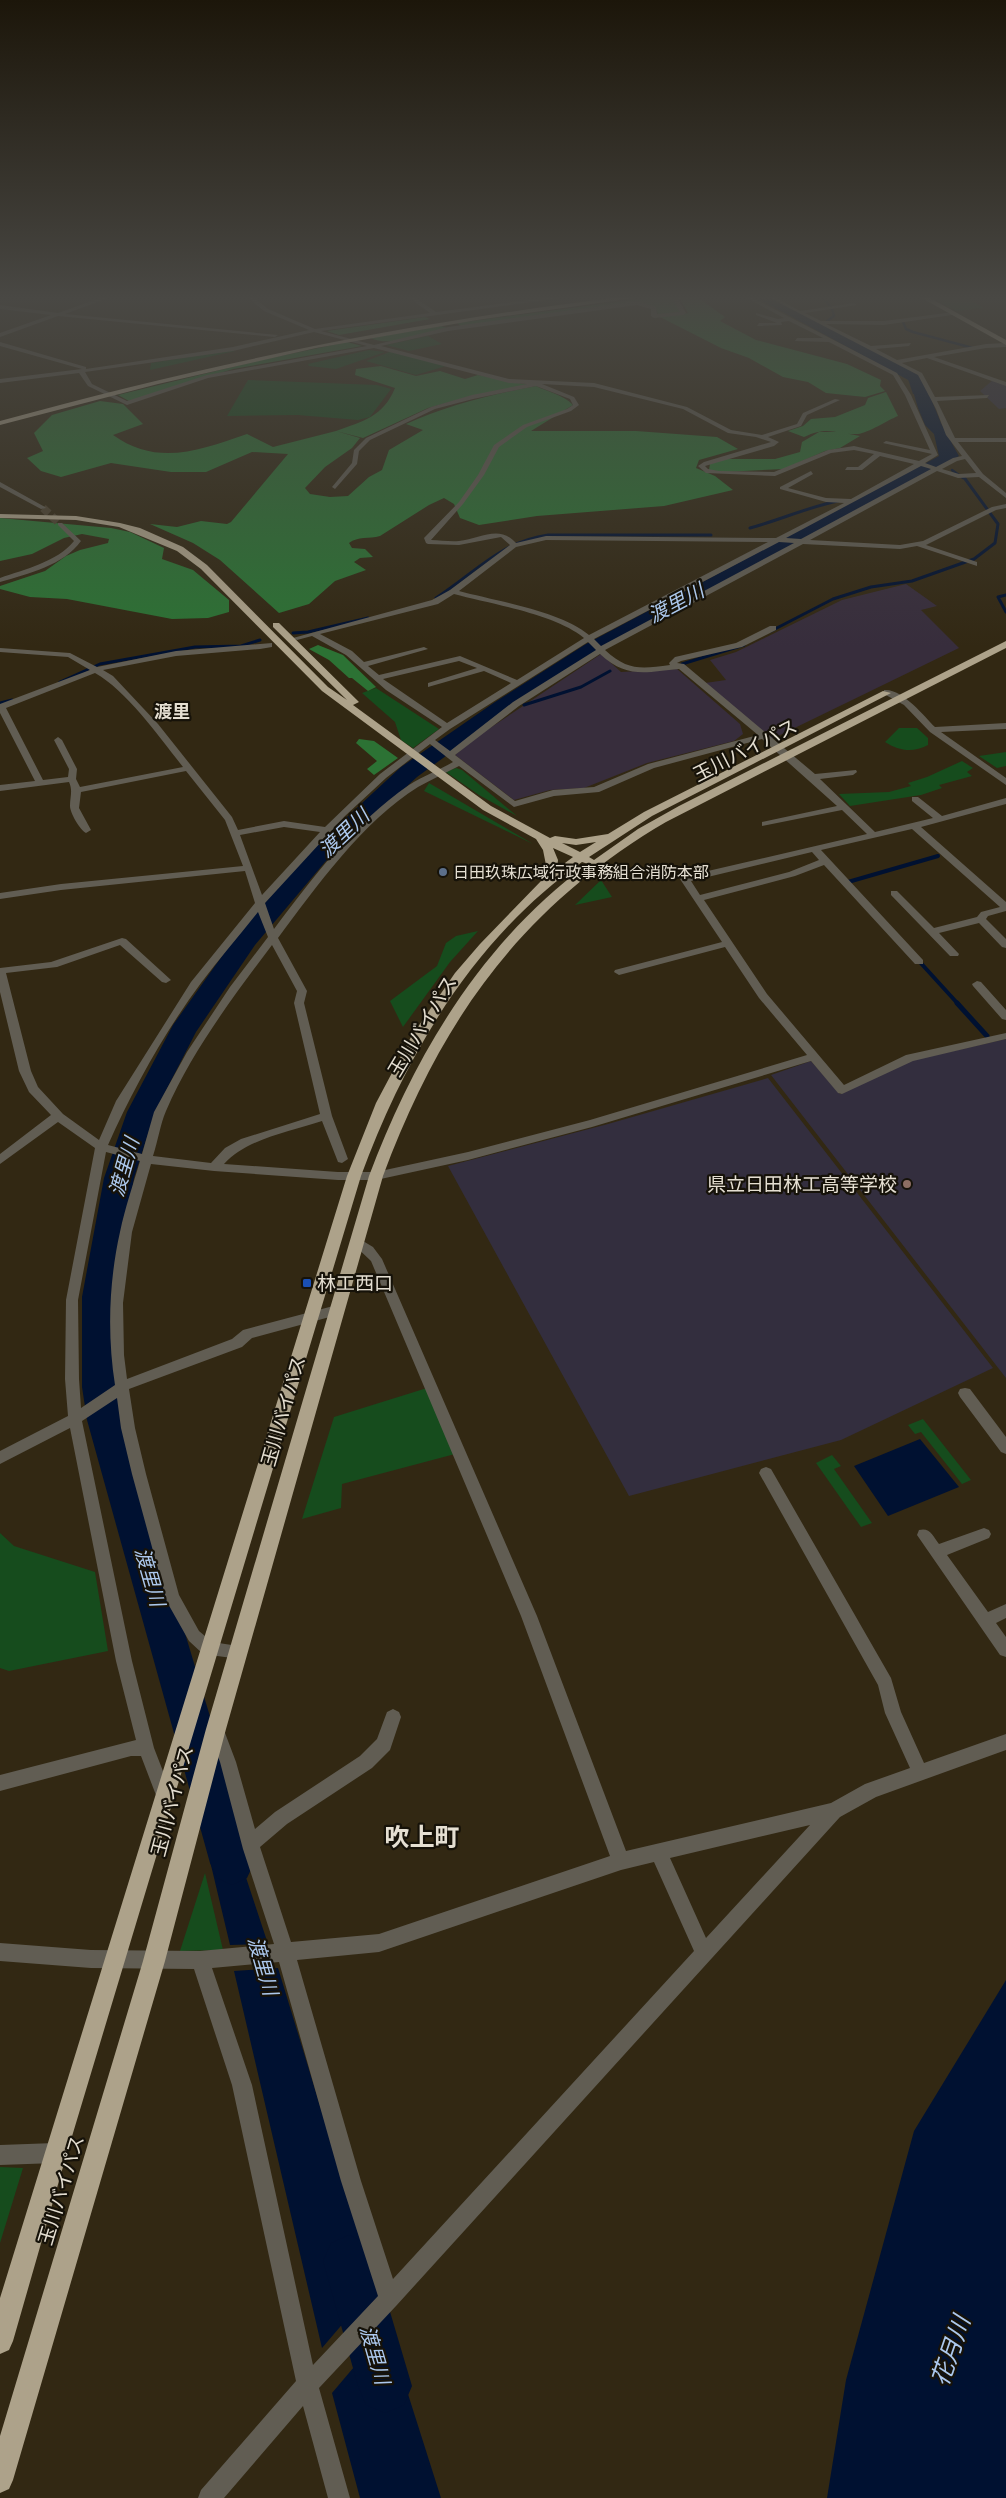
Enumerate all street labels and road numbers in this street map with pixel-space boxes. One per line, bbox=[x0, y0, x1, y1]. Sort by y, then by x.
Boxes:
street label: 玉川バイパス bbox=[689, 714, 802, 787]
street label: 玉川バイパス bbox=[383, 972, 462, 1081]
street label: 玉川バイパス bbox=[257, 1353, 311, 1469]
street label: 玉川バイパス bbox=[147, 1743, 199, 1859]
street label: 玉川バイパス bbox=[34, 2132, 90, 2248]

